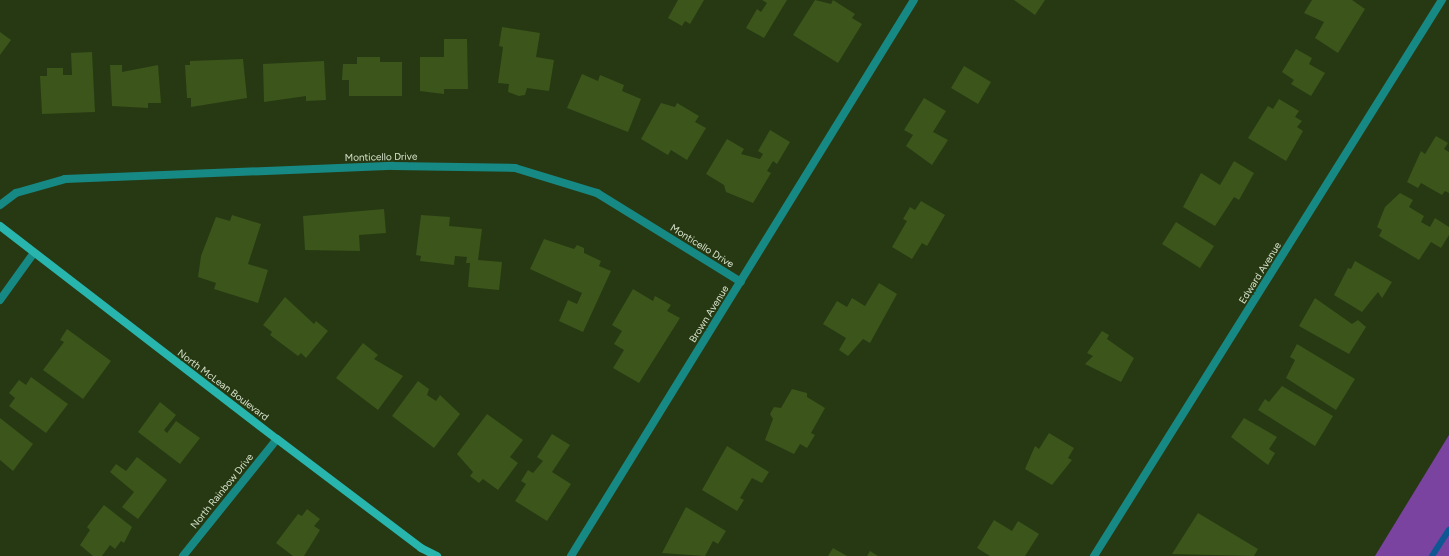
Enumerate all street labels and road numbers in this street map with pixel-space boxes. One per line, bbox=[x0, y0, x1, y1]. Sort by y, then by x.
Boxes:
street label: Monticello Drive bbox=[345, 150, 417, 164]
street label: Monticello Drive bbox=[668, 222, 736, 270]
street label: Edward Avenue bbox=[1236, 240, 1284, 306]
street label: Brown Avenue bbox=[687, 283, 731, 345]
street label: North McLean Boulevard bbox=[175, 347, 271, 423]
street label: North Rainbow Drive bbox=[188, 451, 256, 531]

